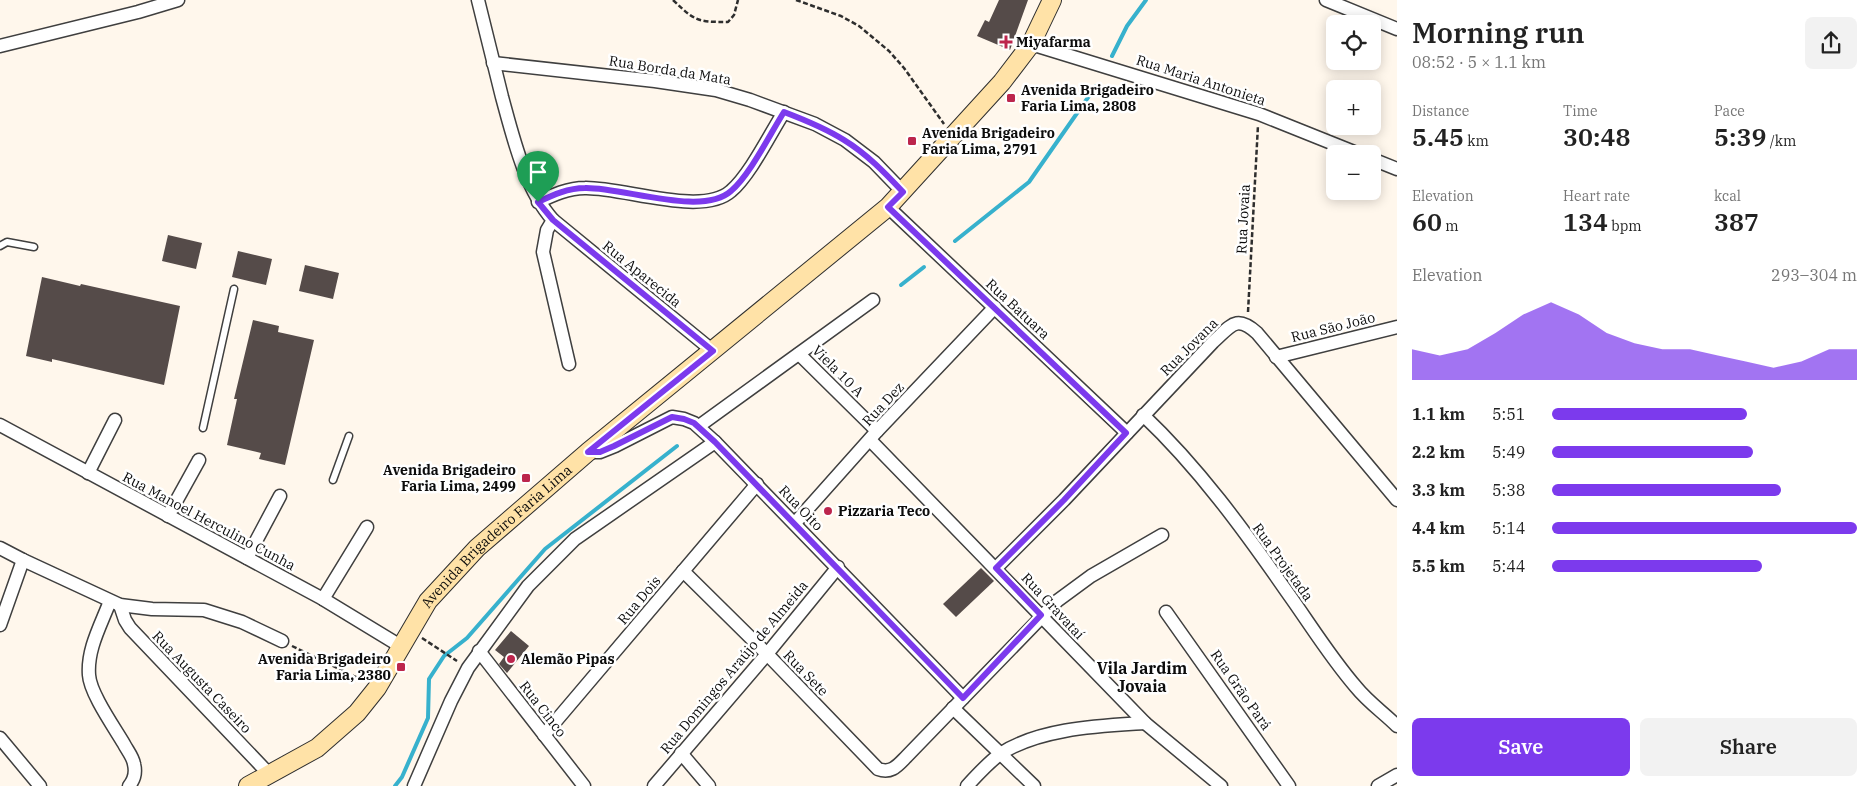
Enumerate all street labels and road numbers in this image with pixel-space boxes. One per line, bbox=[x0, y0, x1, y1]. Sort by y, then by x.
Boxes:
street label: Rua Borda da Mata bbox=[608, 51, 733, 89]
street label: Rua Maria Antonieta bbox=[1134, 51, 1268, 110]
street label: Rua Jovaia bbox=[1232, 183, 1254, 254]
street label: Rua Aparecida bbox=[599, 237, 685, 311]
street label: Rua Batuara bbox=[982, 275, 1054, 343]
street label: Rua São João bbox=[1289, 308, 1377, 346]
street label: Rua Jovana bbox=[1156, 314, 1222, 380]
street label: Viela 10 A bbox=[808, 341, 868, 401]
street label: Rua Dez bbox=[858, 378, 908, 430]
street label: Avenida Brigadeiro Faria Lima bbox=[417, 461, 576, 611]
street label: Rua Manoel Herculino Cunha bbox=[120, 468, 299, 574]
street label: Rua Oito bbox=[775, 482, 827, 535]
street label: Rua Projetada bbox=[1249, 519, 1318, 605]
street label: Rua Gravataí bbox=[1018, 569, 1088, 643]
street label: Rua Dois bbox=[613, 572, 665, 628]
street label: Rua Domingos Araújo de Almeida bbox=[656, 576, 812, 757]
street label: Rua Augusta Caseiro bbox=[149, 627, 255, 737]
street label: Rua Sete bbox=[780, 646, 832, 700]
street label: Rua Grão Pará bbox=[1207, 646, 1276, 734]
street label: Rua Cinco bbox=[515, 677, 571, 741]

